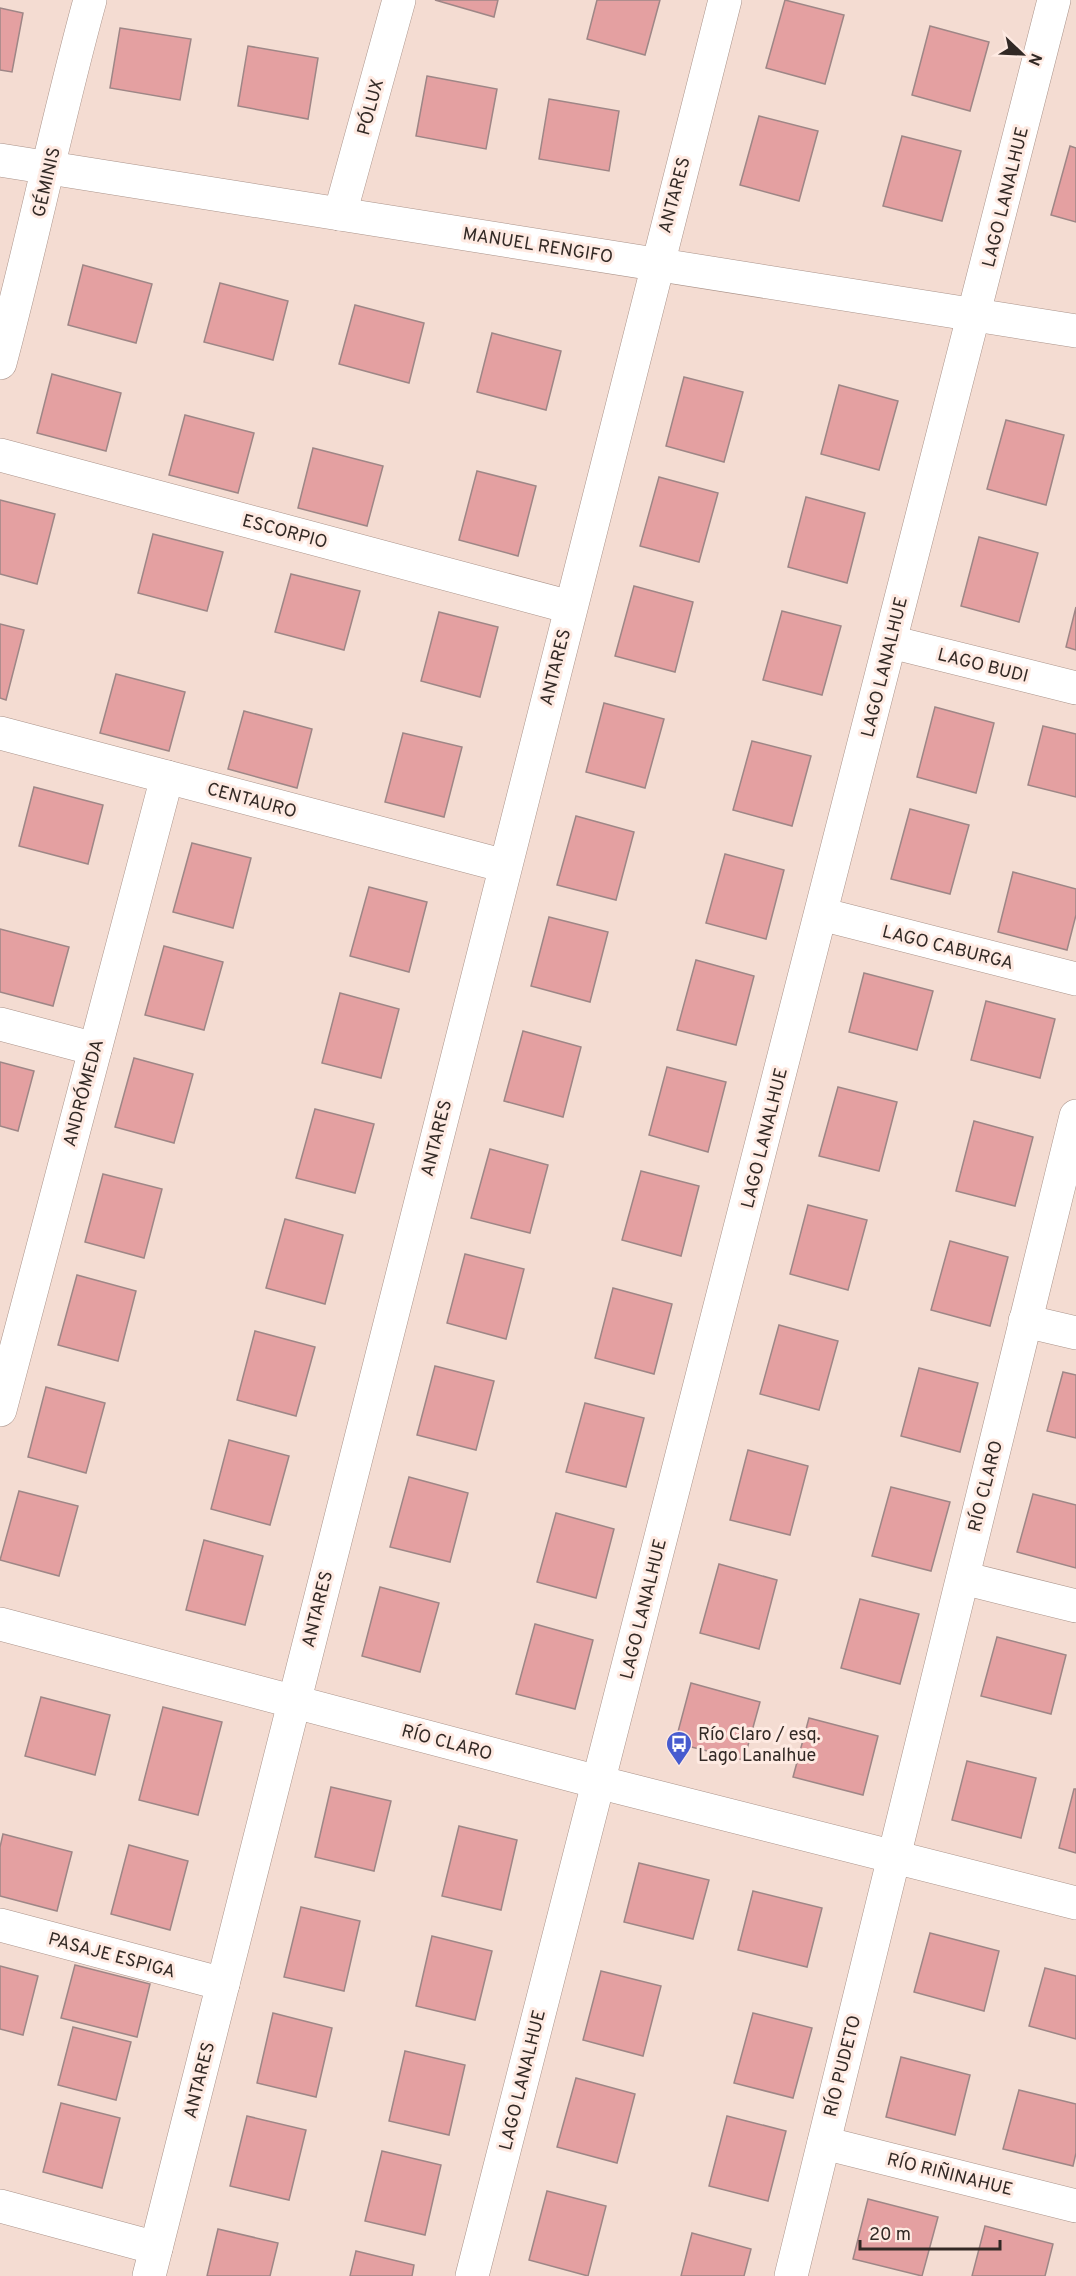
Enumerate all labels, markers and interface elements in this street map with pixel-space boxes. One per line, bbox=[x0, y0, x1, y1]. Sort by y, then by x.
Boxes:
north arrow bbox=[992, 24, 1052, 84]
text: N bbox=[1023, 50, 1045, 68]
street label: PÓLUX bbox=[351, 76, 390, 138]
street label: LAGO LANALHUE bbox=[978, 125, 1035, 270]
street label: GÉMINIS bbox=[26, 145, 67, 220]
street label: ANTARES bbox=[654, 155, 697, 236]
street label: MANUEL RENGIFO bbox=[461, 223, 615, 270]
street label: ESCORPIO bbox=[239, 510, 330, 555]
street label: LAGO LANALHUE bbox=[857, 595, 914, 740]
street label: ANTARES bbox=[536, 627, 577, 708]
street label: LAGO BUDI bbox=[935, 644, 1030, 689]
street label: CENTAURO bbox=[204, 778, 299, 824]
street label: LAGO CABURGA bbox=[879, 921, 1016, 976]
street label: ANDRÓMEDA bbox=[57, 1037, 110, 1150]
street label: LAGO LANALHUE bbox=[737, 1066, 794, 1211]
street label: ANTARES bbox=[417, 1098, 458, 1179]
street label: RÍO CLARO bbox=[962, 1438, 1009, 1534]
street label: LAGO LANALHUE bbox=[616, 1537, 673, 1682]
street label: ANTARES bbox=[298, 1569, 339, 1650]
street label: RÍO CLARO bbox=[399, 1718, 495, 1767]
place label: Río Claro / esq. Lago Lanalhue bbox=[698, 1724, 821, 1768]
bus stop icon: Río Claro / esq. Lago Lanalhue bbox=[664, 1729, 694, 1767]
street label: PASAJE ESPIGA bbox=[45, 1928, 178, 1984]
street label: LAGO LANALHUE bbox=[495, 2008, 552, 2153]
street label: RÍO PUDETO bbox=[818, 2013, 867, 2119]
street label: ANTARES bbox=[180, 2040, 221, 2121]
street label: RÍO RIÑINAHUE bbox=[884, 2147, 1016, 2202]
scale bar bbox=[860, 2213, 1000, 2251]
text: 20 m bbox=[869, 2224, 911, 2247]

